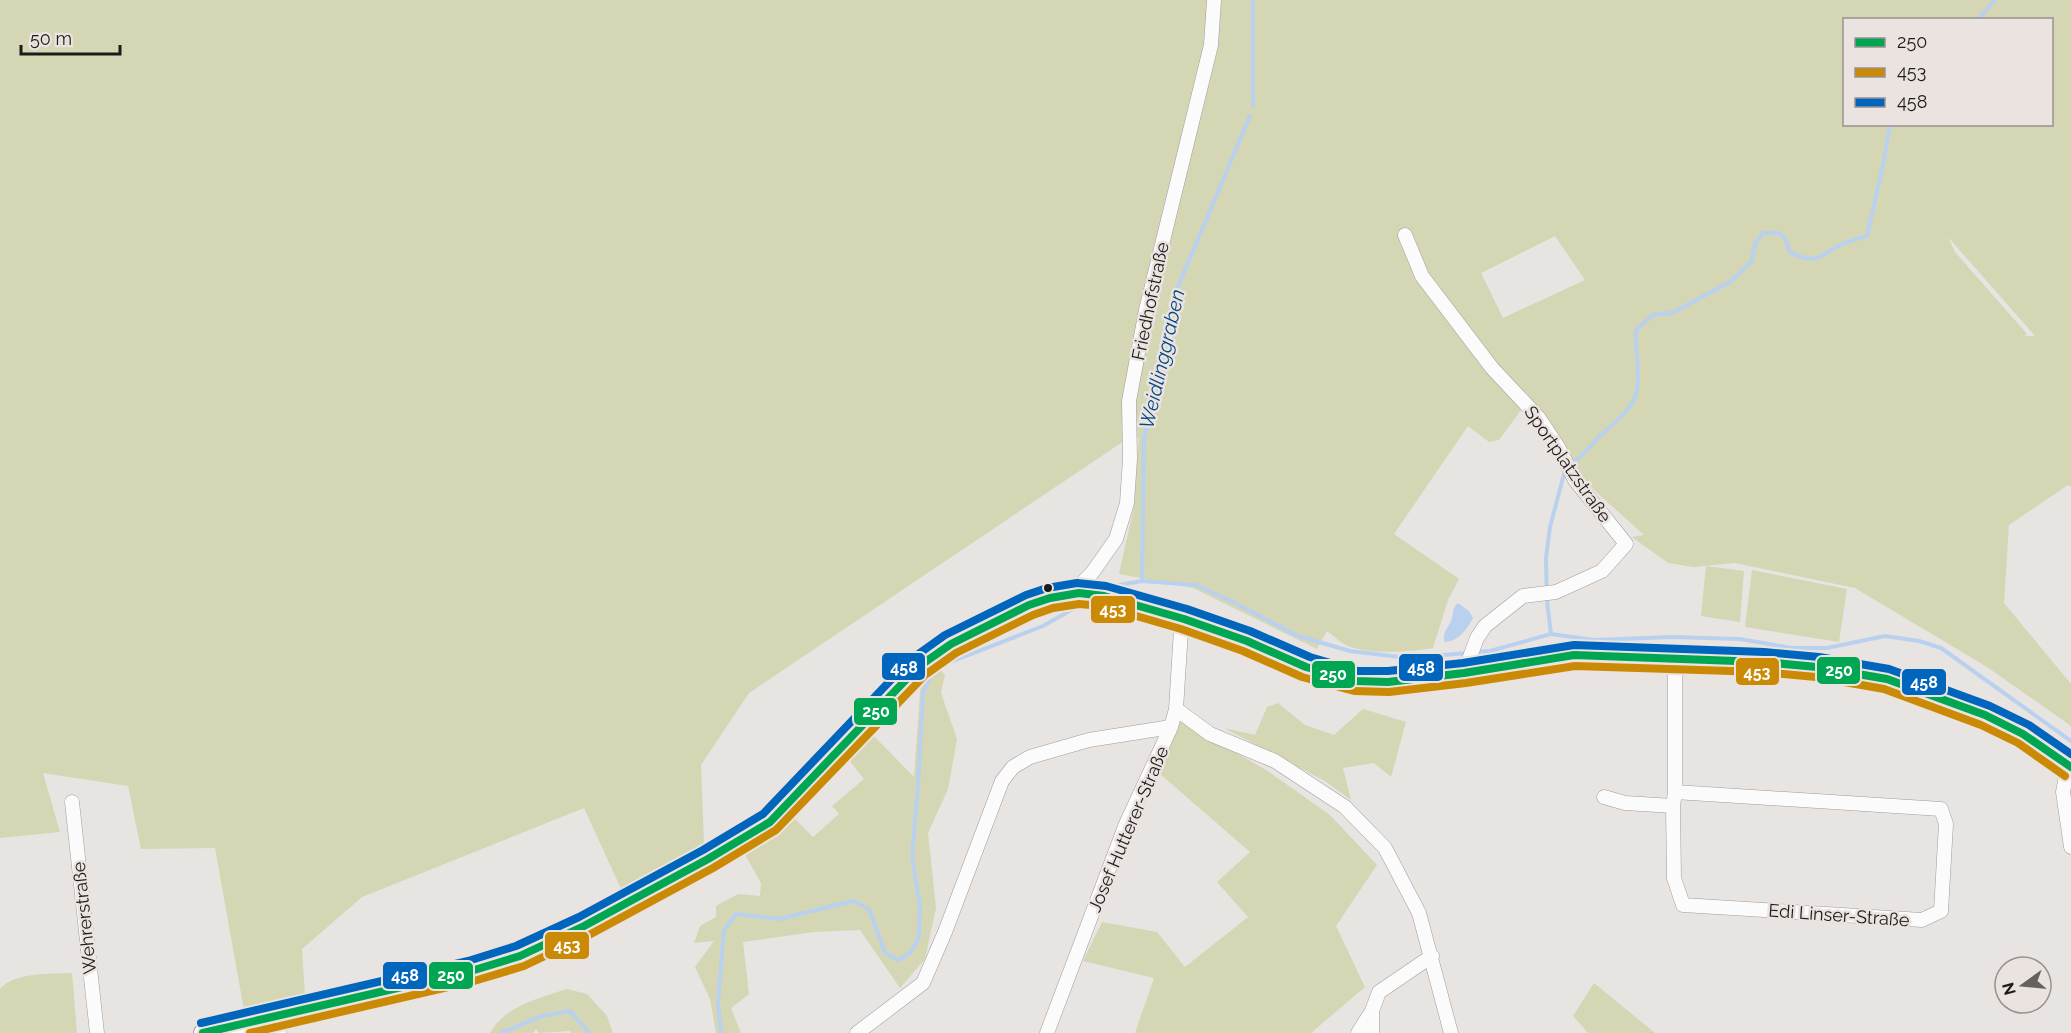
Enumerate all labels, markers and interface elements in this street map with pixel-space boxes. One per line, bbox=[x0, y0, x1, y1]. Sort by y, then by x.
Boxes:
scale bar bbox=[21, 18, 120, 56]
legend bbox=[1843, 18, 2053, 126]
text: 50 m bbox=[30, 28, 72, 49]
text: 250 bbox=[1897, 31, 1927, 52]
text: 453 bbox=[1897, 61, 1926, 82]
text: 458 bbox=[1897, 91, 1927, 112]
street label: Friedhofstraße bbox=[1127, 240, 1173, 362]
water label: Weidlinggraben bbox=[1134, 287, 1190, 431]
street label: Sportplatzstraße bbox=[1520, 402, 1616, 526]
unlabelled marker bbox=[1042, 582, 1054, 594]
line badge: 453 bbox=[1090, 595, 1136, 624]
text: 453 bbox=[1100, 600, 1127, 619]
line badge: 458 bbox=[881, 652, 926, 681]
line badge: 458 bbox=[1398, 653, 1444, 682]
line badge: 250 bbox=[1816, 656, 1861, 685]
line badge: 453 bbox=[1735, 657, 1780, 686]
text: 458 bbox=[890, 658, 918, 677]
text: 458 bbox=[1407, 658, 1435, 677]
line badge: 250 bbox=[1311, 660, 1356, 689]
text: 250 bbox=[1825, 661, 1853, 680]
text: 453 bbox=[1744, 663, 1771, 682]
text: 250 bbox=[1319, 665, 1347, 684]
line badge: 458 bbox=[1901, 668, 1947, 696]
text: 458 bbox=[1910, 673, 1938, 692]
line badge: 250 bbox=[853, 697, 898, 726]
text: 250 bbox=[862, 702, 890, 721]
street label: Josef Hutterer-Straße bbox=[1084, 742, 1173, 915]
street label: Wehrerstraße bbox=[68, 860, 100, 975]
street label: Edi Linser-Straße bbox=[1768, 900, 1911, 930]
line badge: 453 bbox=[544, 931, 590, 960]
text: 453 bbox=[554, 936, 581, 955]
north arrow bbox=[1993, 955, 2053, 1015]
line badge: 458 bbox=[382, 961, 428, 990]
line badge: 250 bbox=[428, 961, 474, 990]
text: 458 bbox=[391, 966, 419, 985]
text: 250 bbox=[437, 966, 465, 985]
text: N bbox=[1998, 980, 2020, 997]

